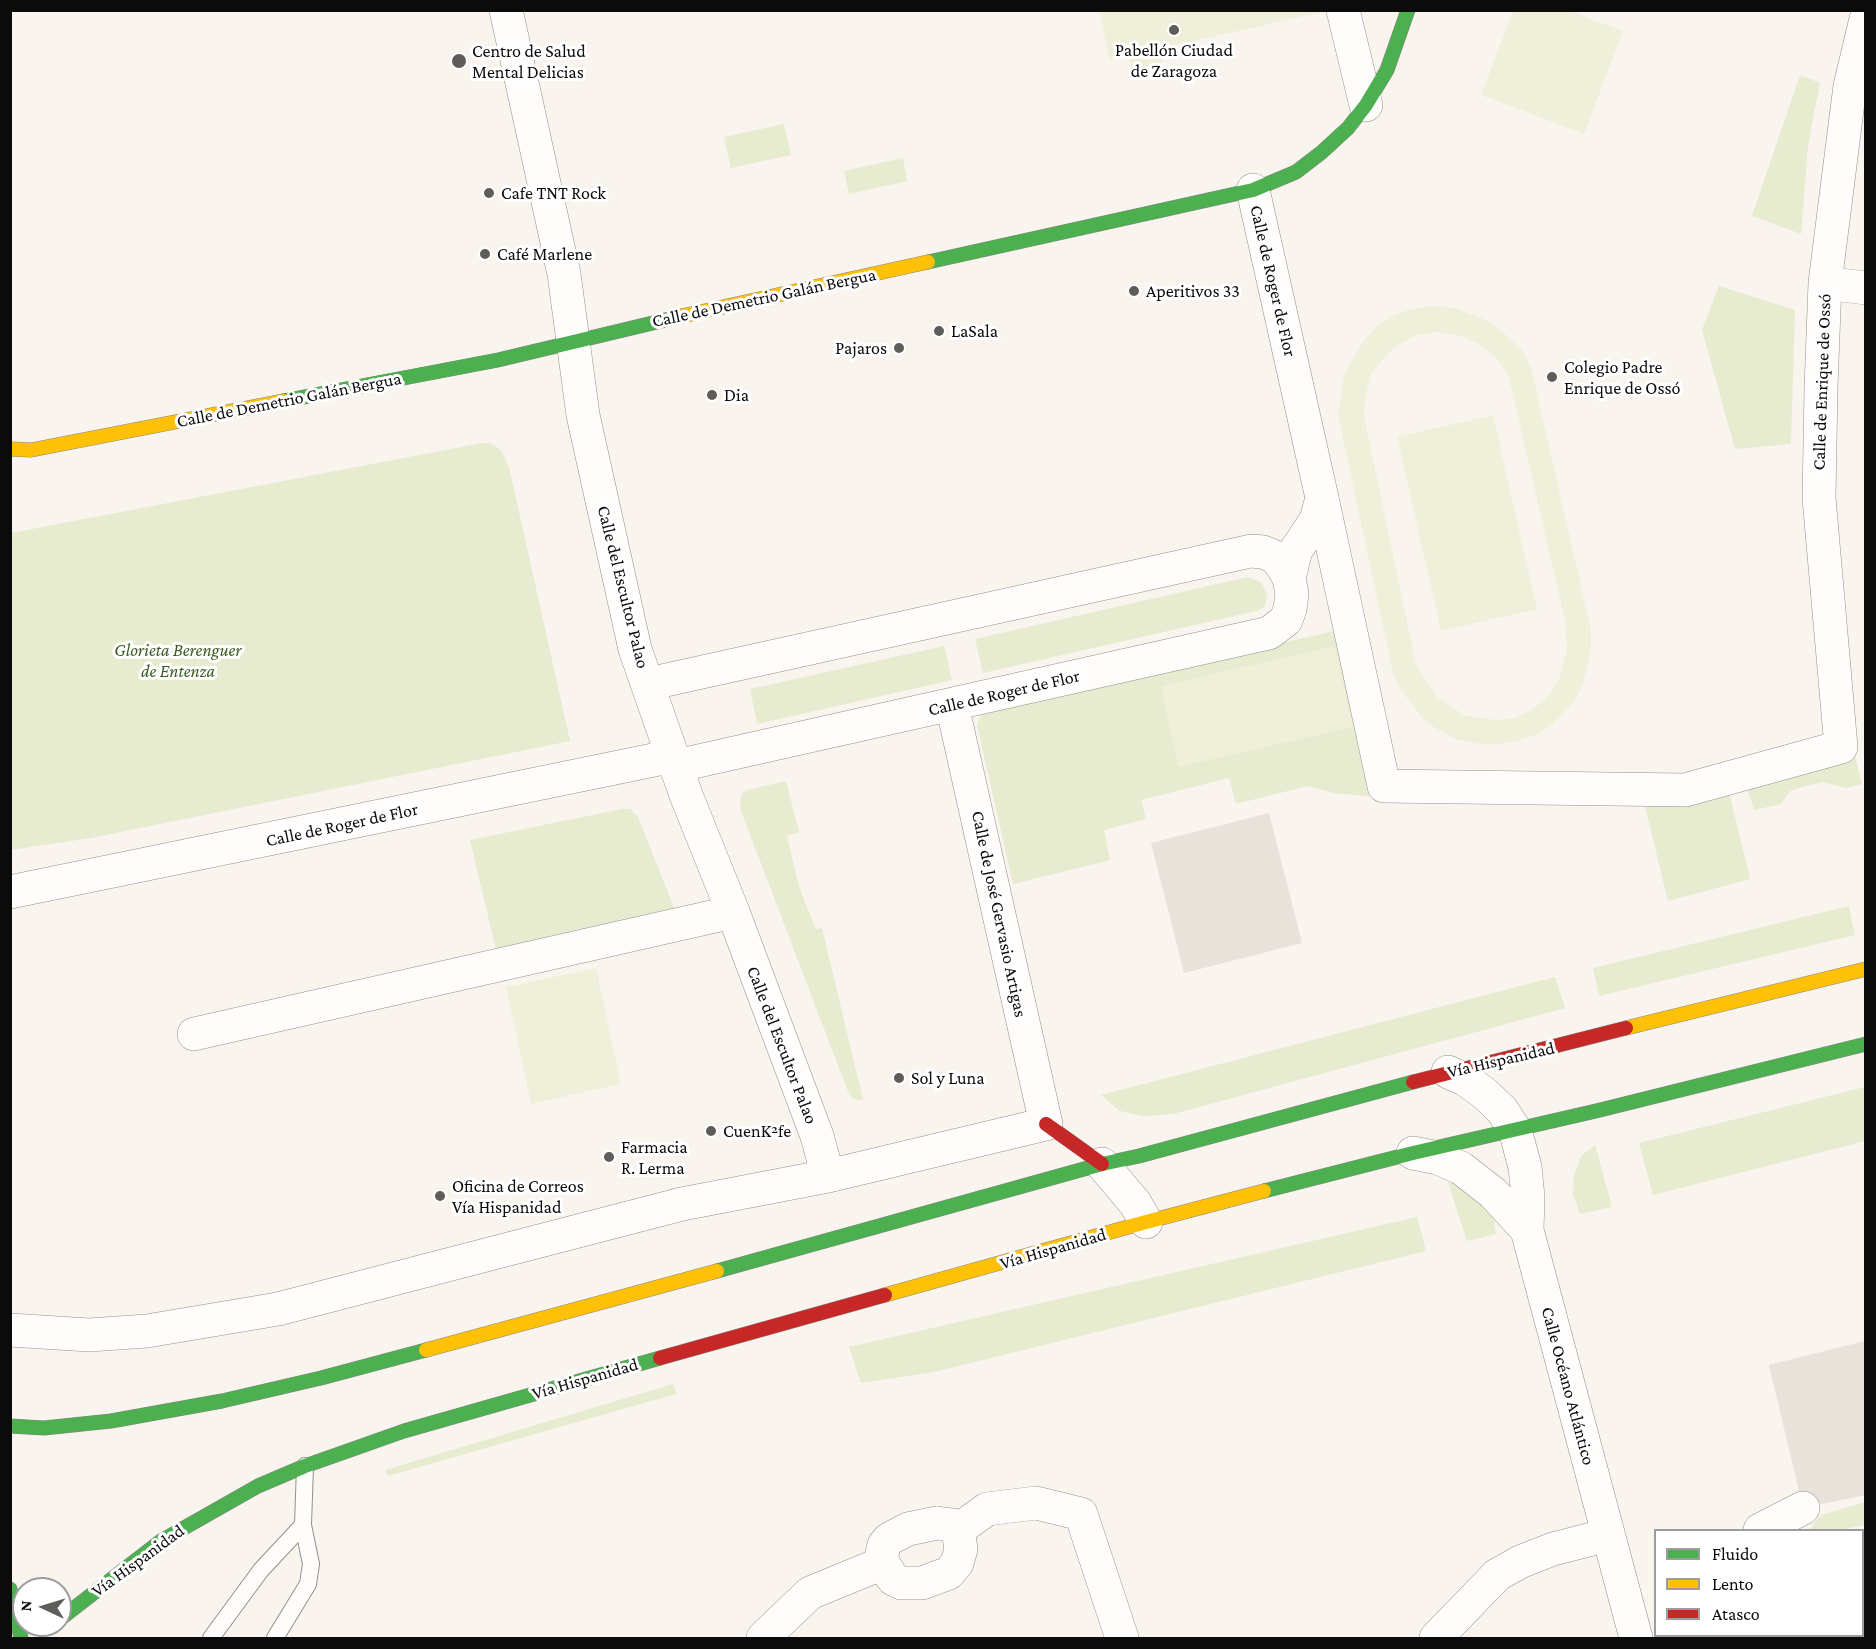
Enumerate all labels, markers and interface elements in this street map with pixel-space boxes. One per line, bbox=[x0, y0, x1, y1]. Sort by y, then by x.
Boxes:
marker: Pabellón Ciudad de Zaragoza bbox=[1167, 23, 1181, 37]
place label: Pabellón Ciudad de Zaragoza bbox=[1115, 39, 1233, 82]
place label: Centro de Salud Mental Delicias bbox=[472, 40, 586, 82]
marker: Centro de Salud Mental Delicias bbox=[450, 52, 468, 70]
place label: Cafe TNT Rock bbox=[501, 182, 606, 204]
marker: Cafe TNT Rock bbox=[482, 186, 496, 200]
street label: Calle de Roger de Flor bbox=[1245, 203, 1301, 359]
place label: Café Marlene bbox=[497, 243, 592, 265]
marker: Café Marlene bbox=[478, 247, 492, 261]
street label: Calle de Demetrio Galán Bergua bbox=[650, 264, 878, 332]
place label: Aperitivos 33 bbox=[1146, 280, 1240, 302]
marker: Aperitivos 33 bbox=[1127, 284, 1141, 298]
street label: Calle de Enrique de Ossó bbox=[1808, 293, 1836, 471]
place label: LaSala bbox=[951, 320, 998, 342]
marker: LaSala bbox=[932, 324, 946, 338]
place label: Pajaros bbox=[835, 337, 887, 359]
marker: Pajaros bbox=[892, 341, 906, 355]
place label: Colegio Padre Enrique de Ossó bbox=[1564, 356, 1680, 398]
street label: Calle de Demetrio Galán Bergua bbox=[175, 368, 403, 432]
marker: Colegio Padre Enrique de Ossó bbox=[1545, 370, 1559, 384]
place label: Dia bbox=[724, 384, 749, 406]
marker: Dia bbox=[705, 388, 719, 402]
street label: Calle del Escultor Palao bbox=[592, 503, 654, 671]
park label: Glorieta Berenguer de Entenza bbox=[114, 639, 242, 682]
street label: Calle de Roger de Flor bbox=[926, 665, 1082, 721]
street label: Calle de Roger de Flor bbox=[264, 798, 420, 852]
street label: Calle de José Gervasio Artigas bbox=[967, 809, 1031, 1019]
street label: Calle del Escultor Palao bbox=[742, 963, 822, 1127]
street label: Vía Hispanidad bbox=[1445, 1037, 1557, 1083]
place label: Sol y Luna bbox=[911, 1067, 985, 1089]
marker: Sol y Luna bbox=[892, 1071, 906, 1085]
place label: CuenK²fe bbox=[723, 1120, 791, 1142]
marker: CuenK²fe bbox=[704, 1124, 718, 1138]
place label: Farmacia R. Lerma bbox=[621, 1136, 688, 1178]
marker: Farmacia R. Lerma bbox=[602, 1150, 616, 1164]
place label: Oficina de Correos Vía Hispanidad bbox=[452, 1175, 584, 1218]
marker: Oficina de Correos Vía Hispanidad bbox=[433, 1189, 447, 1203]
street label: Vía Hispanidad bbox=[997, 1224, 1109, 1274]
street label: Calle Océano Atlántico bbox=[1536, 1304, 1600, 1468]
street label: Vía Hispanidad bbox=[529, 1354, 641, 1404]
street label: Vía Hispanidad bbox=[87, 1520, 189, 1602]
legend bbox=[1654, 1529, 1864, 1637]
text: Fluido bbox=[1712, 1544, 1758, 1564]
text: Lento bbox=[1712, 1574, 1753, 1594]
north arrow bbox=[12, 1577, 72, 1637]
text: N bbox=[17, 1600, 34, 1612]
text: Atasco bbox=[1712, 1604, 1760, 1624]

